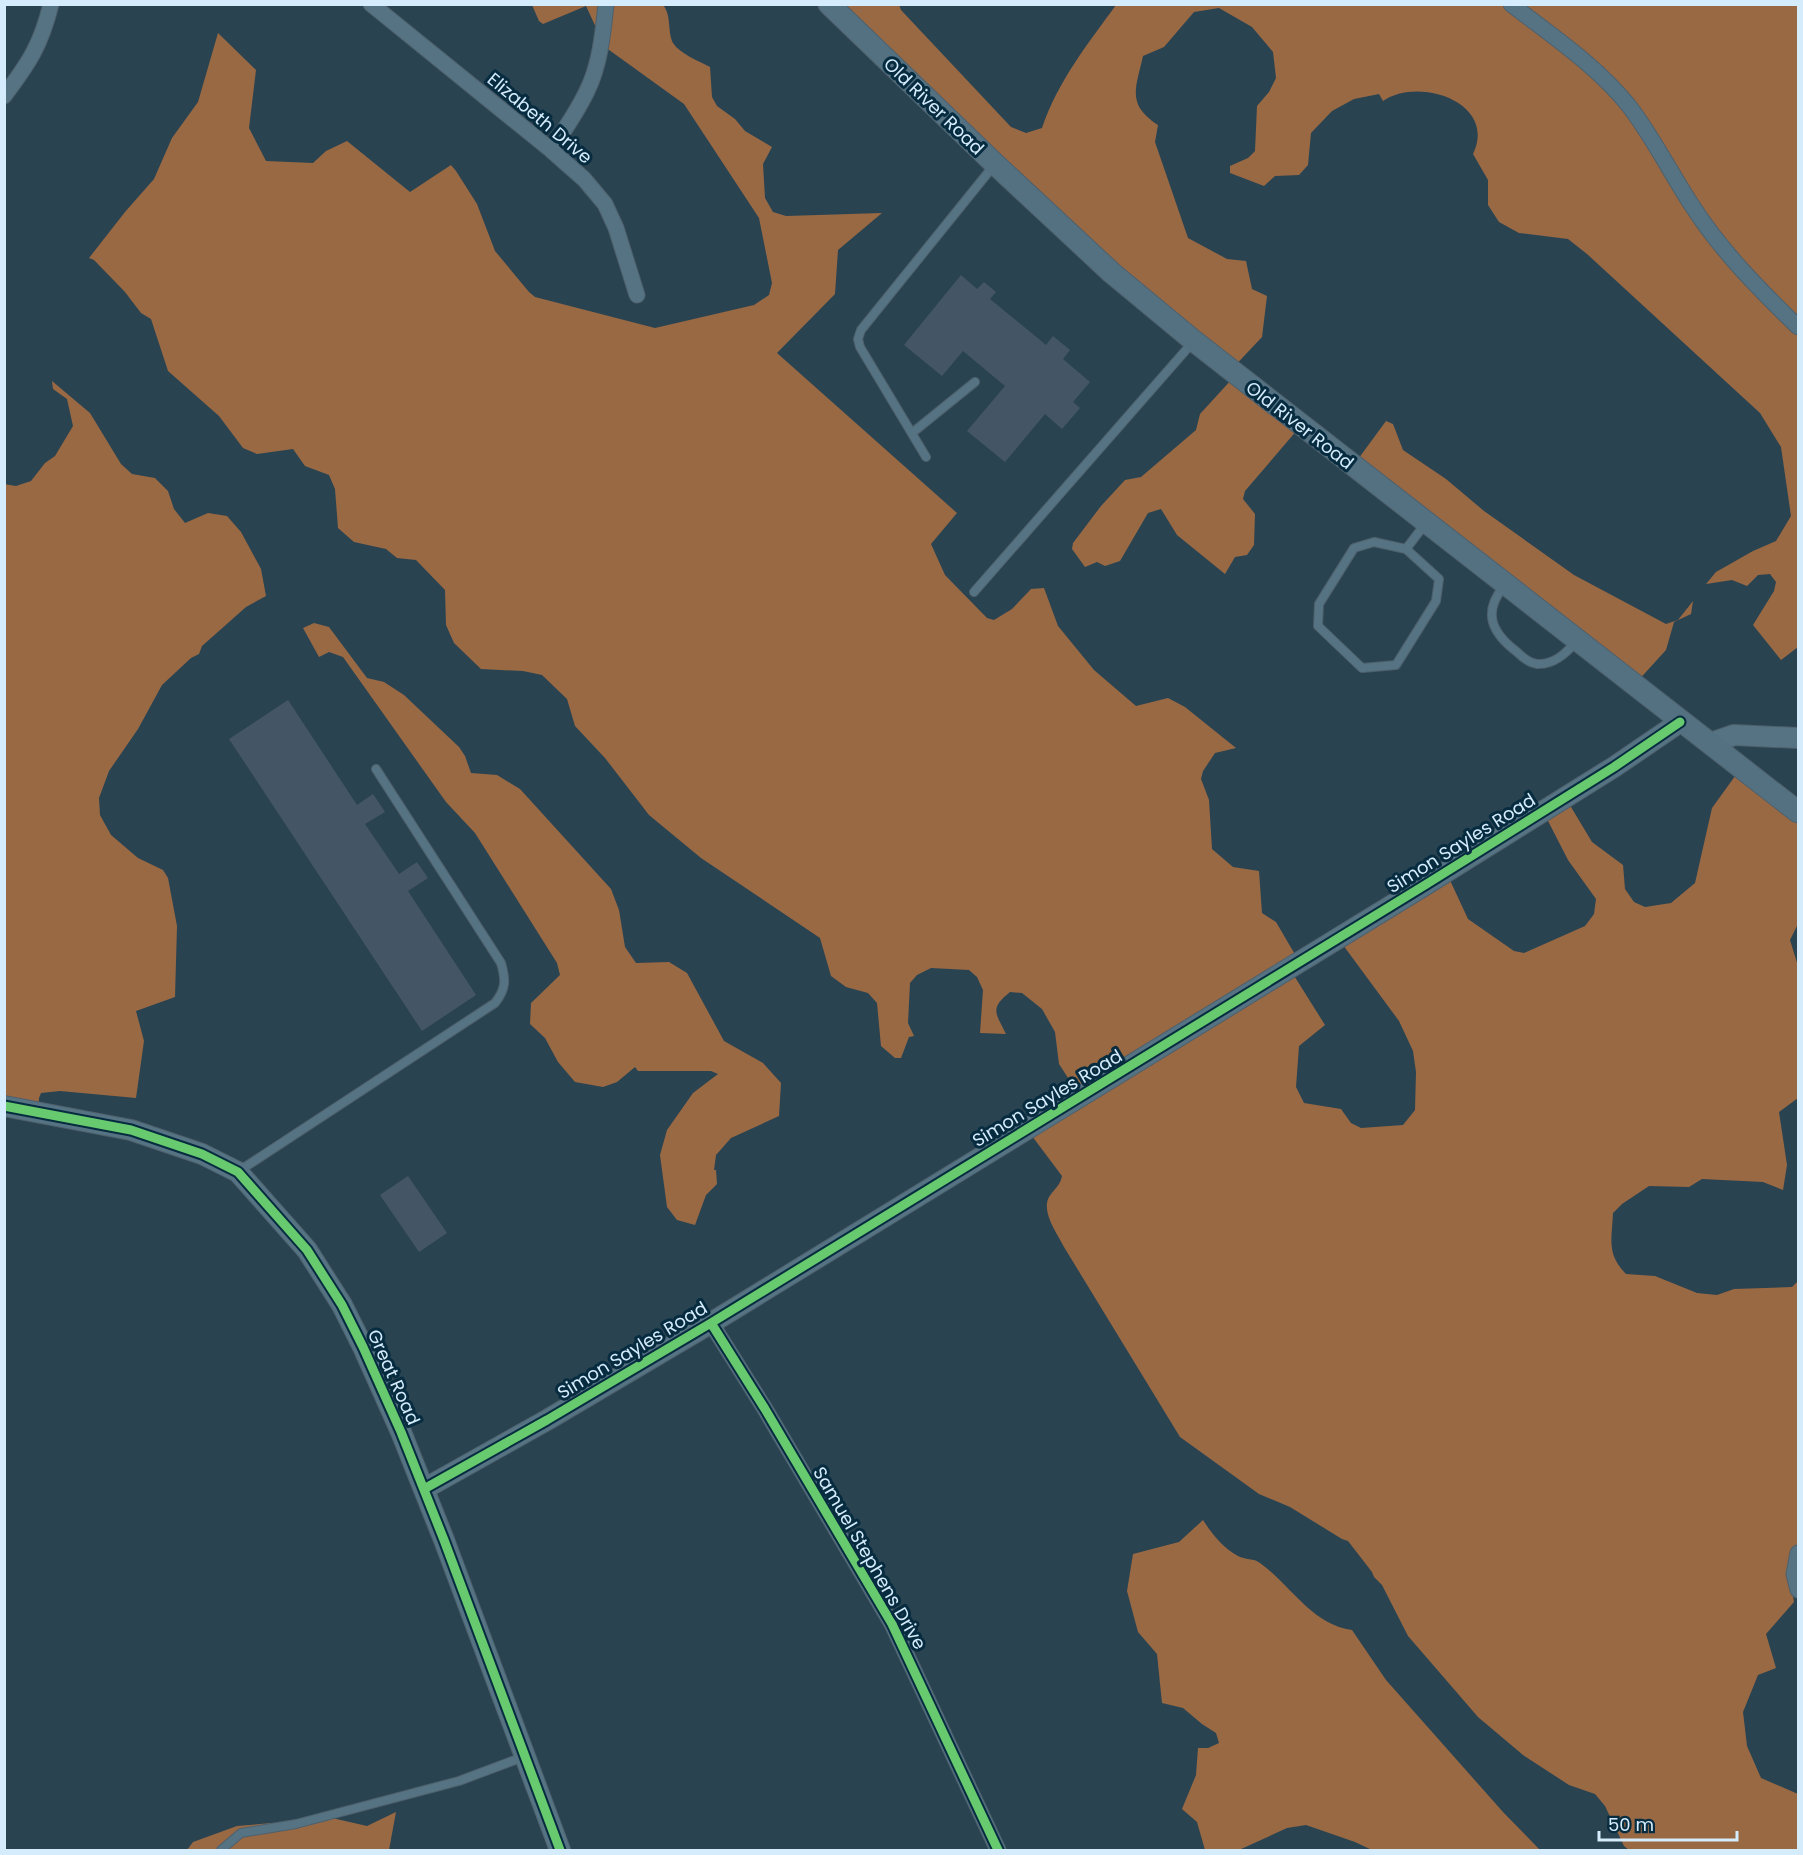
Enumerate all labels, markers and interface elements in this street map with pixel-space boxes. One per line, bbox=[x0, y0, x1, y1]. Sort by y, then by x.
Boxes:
street label: Old River Road bbox=[878, 52, 990, 160]
street label: Elizabeth Drive bbox=[482, 67, 598, 169]
street label: Old River Road bbox=[1241, 375, 1359, 475]
street label: Simon Sayles Road bbox=[1382, 787, 1540, 899]
street label: Simon Sayles Road bbox=[967, 1043, 1127, 1153]
street label: Simon Sayles Road bbox=[552, 1295, 712, 1405]
street label: Great Road bbox=[362, 1325, 426, 1429]
street label: Samuel Stephens Drive bbox=[807, 1462, 933, 1654]
scale bar bbox=[1599, 1804, 1737, 1842]
text: 50 m bbox=[1608, 1812, 1654, 1837]

